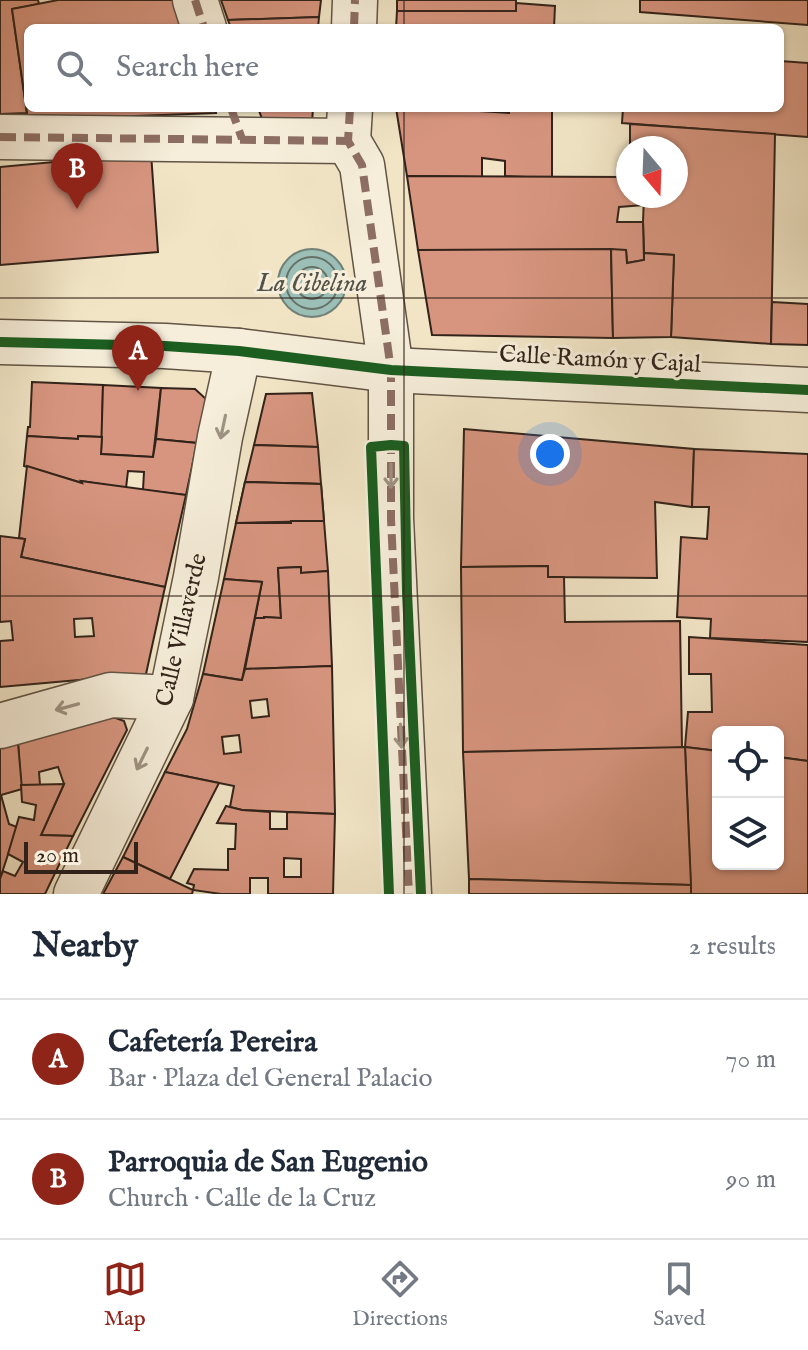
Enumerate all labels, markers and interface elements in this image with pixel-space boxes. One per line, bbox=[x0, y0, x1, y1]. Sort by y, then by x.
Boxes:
search box bbox=[24, 24, 784, 112]
icon: search bbox=[52, 46, 96, 90]
text: Search here bbox=[116, 49, 259, 87]
north arrow bbox=[616, 136, 688, 208]
pin: B bbox=[51, 143, 103, 209]
water label: La Cibelina bbox=[256, 267, 367, 300]
pin: A bbox=[112, 325, 164, 391]
street label: Calle Ramón y Cajal bbox=[498, 339, 702, 381]
one-way arrow bbox=[214, 414, 229, 439]
your location bbox=[530, 434, 570, 474]
one-way arrow bbox=[383, 462, 399, 489]
street label: Calle Villaverde bbox=[149, 550, 215, 710]
one-way arrow bbox=[55, 701, 81, 716]
one-way arrow bbox=[394, 722, 409, 749]
map controls bbox=[712, 726, 784, 870]
button: locate bbox=[712, 726, 784, 798]
one-way arrow bbox=[134, 747, 149, 771]
button: layers bbox=[712, 798, 784, 870]
scale bar bbox=[24, 838, 138, 874]
text: 20 m bbox=[36, 842, 79, 870]
text: Nearby bbox=[32, 925, 138, 968]
text: 2 results bbox=[689, 930, 776, 963]
text: Cafetería Pereira bbox=[108, 1024, 317, 1062]
text: A bbox=[49, 1043, 67, 1076]
text: 70 m bbox=[725, 1043, 776, 1076]
text: Bar · Plaza del General Palacio bbox=[108, 1062, 432, 1095]
text: Parroquia de San Eugenio bbox=[108, 1144, 428, 1182]
text: B bbox=[49, 1163, 67, 1196]
text: 90 m bbox=[726, 1163, 776, 1196]
text: Church · Calle de la Cruz bbox=[108, 1182, 376, 1215]
tab: Map bbox=[103, 1257, 147, 1333]
tab: Directions bbox=[352, 1257, 448, 1333]
tab: Saved bbox=[653, 1257, 705, 1333]

